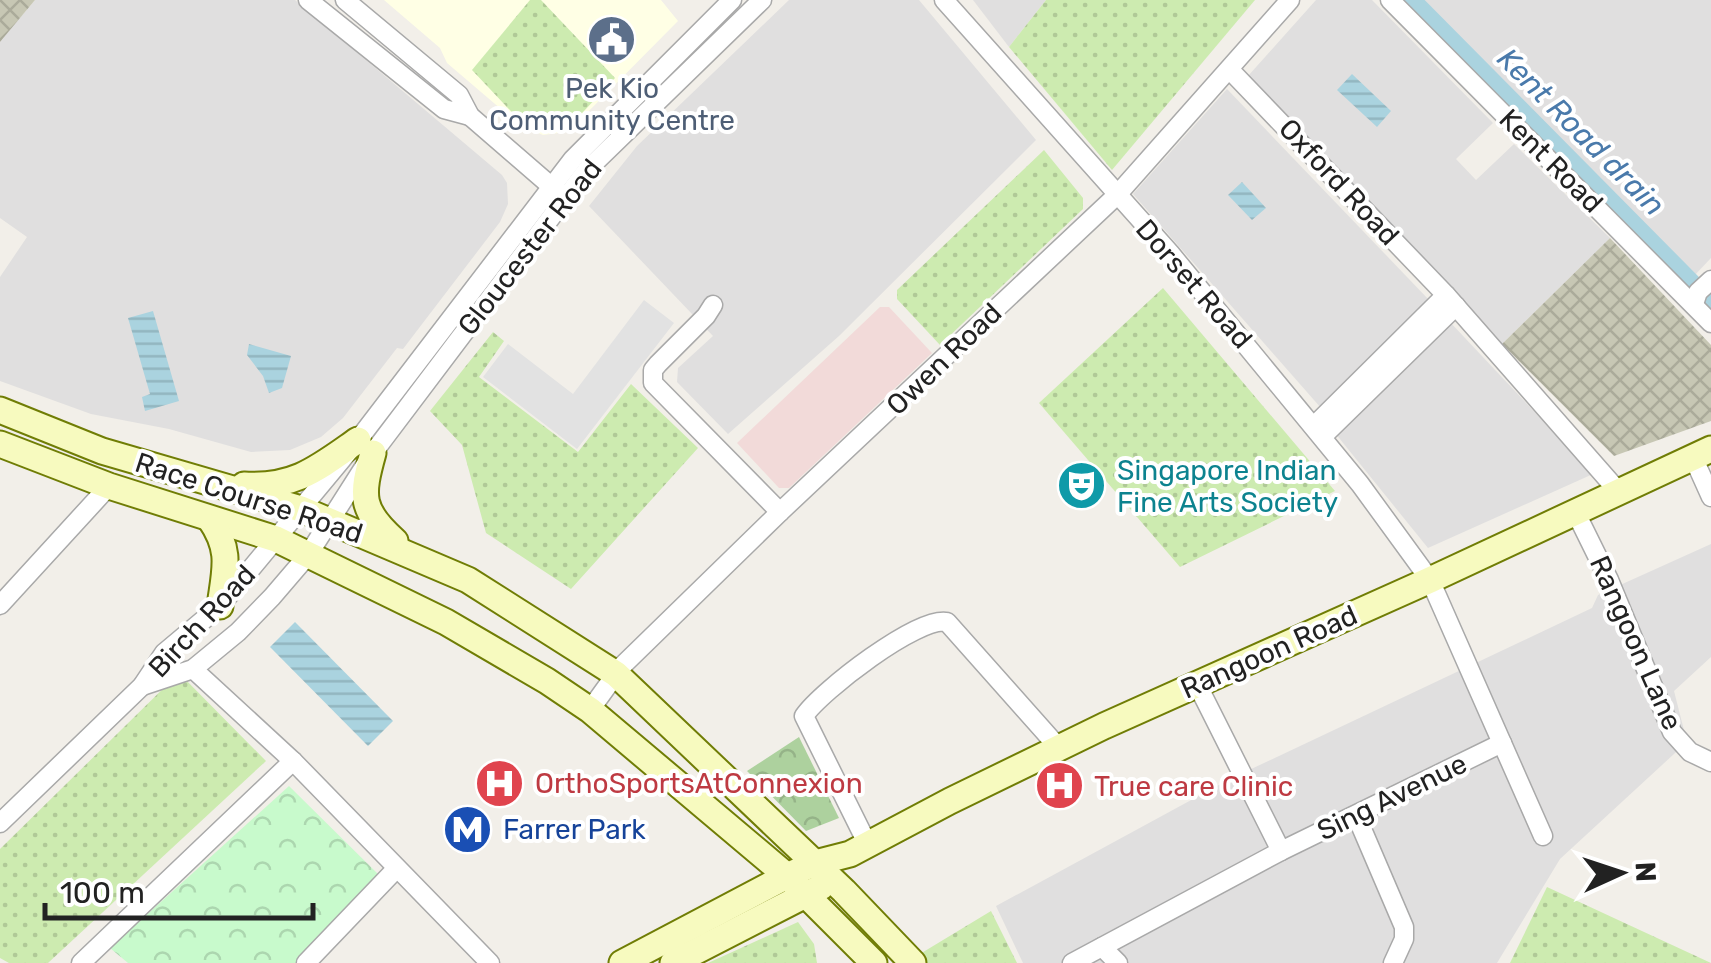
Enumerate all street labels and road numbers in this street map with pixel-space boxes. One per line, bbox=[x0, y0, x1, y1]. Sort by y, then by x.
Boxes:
street label: Kent Road bbox=[1492, 102, 1610, 220]
street label: Oxford Road bbox=[1272, 112, 1406, 252]
street label: Gloucester Road bbox=[451, 153, 609, 341]
street label: Dorset Road bbox=[1129, 213, 1259, 355]
street label: Owen Road bbox=[880, 296, 1008, 422]
street label: Race Course Road bbox=[131, 446, 367, 550]
street label: Rangoon Lane bbox=[1583, 551, 1689, 735]
street label: Birch Road bbox=[142, 558, 262, 684]
street label: Rangoon Road bbox=[1176, 598, 1362, 706]
street label: Sing Avenue bbox=[1312, 747, 1472, 847]

